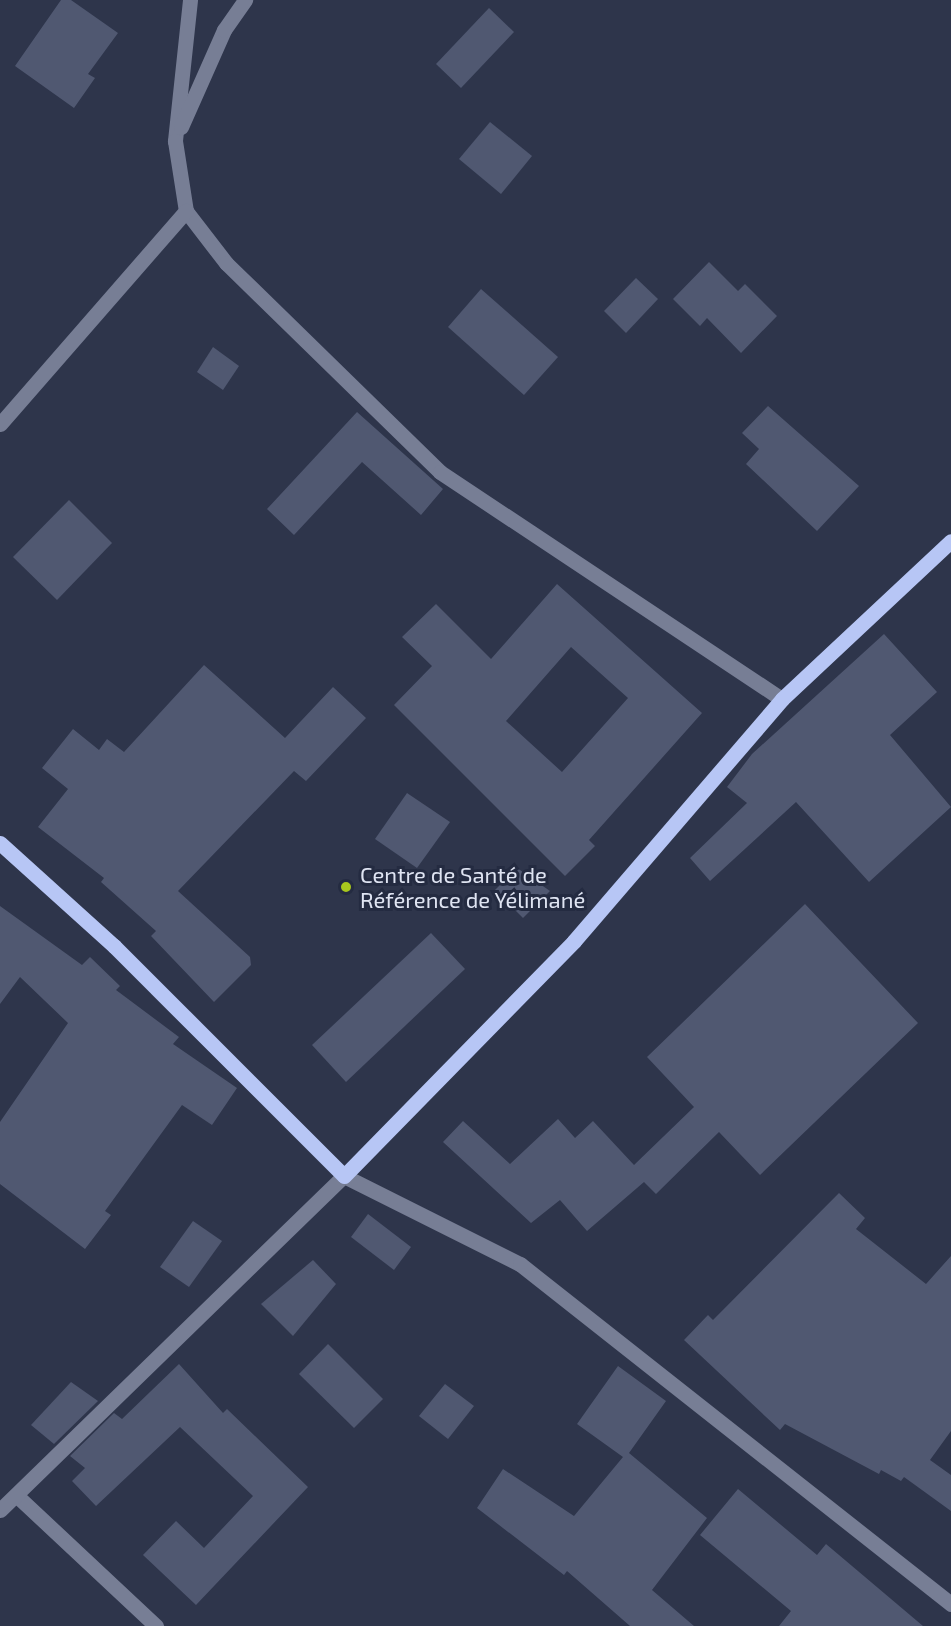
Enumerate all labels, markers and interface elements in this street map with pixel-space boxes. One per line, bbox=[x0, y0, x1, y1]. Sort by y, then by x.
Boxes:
place label: Centre de Santé de Référence de Yélimané bbox=[360, 861, 586, 912]
marker: Centre de Santé de Référence de Yélimané bbox=[337, 878, 355, 896]

